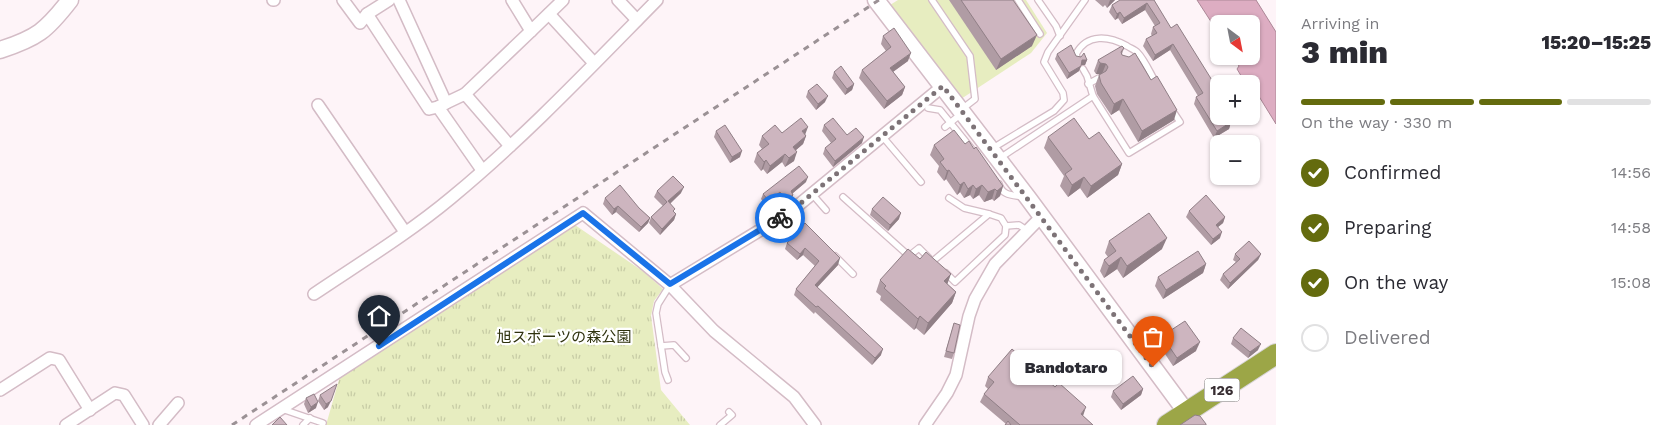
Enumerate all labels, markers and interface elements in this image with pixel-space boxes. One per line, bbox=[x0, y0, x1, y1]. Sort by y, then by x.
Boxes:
text: Arriving in bbox=[1301, 14, 1379, 33]
north arrow bbox=[1210, 15, 1260, 65]
map controls bbox=[1210, 15, 1260, 185]
text: 15:20–15:25 bbox=[1542, 31, 1651, 54]
text: 3 min bbox=[1301, 33, 1388, 71]
button: + bbox=[1210, 75, 1260, 125]
text: On the way · 330 m bbox=[1301, 113, 1452, 132]
button: − bbox=[1210, 135, 1260, 185]
icon: check bbox=[1301, 159, 1329, 187]
text: Confirmed bbox=[1344, 161, 1441, 184]
text: 14:56 bbox=[1611, 163, 1651, 182]
courier bbox=[755, 193, 805, 243]
icon: bike bbox=[766, 204, 794, 232]
icon: check bbox=[1301, 214, 1329, 242]
text: Preparing bbox=[1344, 216, 1431, 239]
text: 14:58 bbox=[1611, 218, 1651, 237]
icon: check bbox=[1301, 269, 1329, 297]
text: On the way bbox=[1344, 271, 1448, 294]
text: 15:08 bbox=[1611, 273, 1651, 292]
pin bbox=[358, 295, 400, 346]
icon: home bbox=[365, 302, 393, 330]
pin bbox=[1132, 316, 1174, 367]
icon: bag bbox=[1139, 323, 1167, 351]
text: Delivered bbox=[1344, 326, 1431, 349]
park label: 旭スポーツの森公園 bbox=[497, 328, 631, 346]
callout: Bandotaro bbox=[1010, 350, 1123, 384]
text: Bandotaro bbox=[1024, 358, 1108, 377]
road number: 126 bbox=[1204, 378, 1240, 402]

